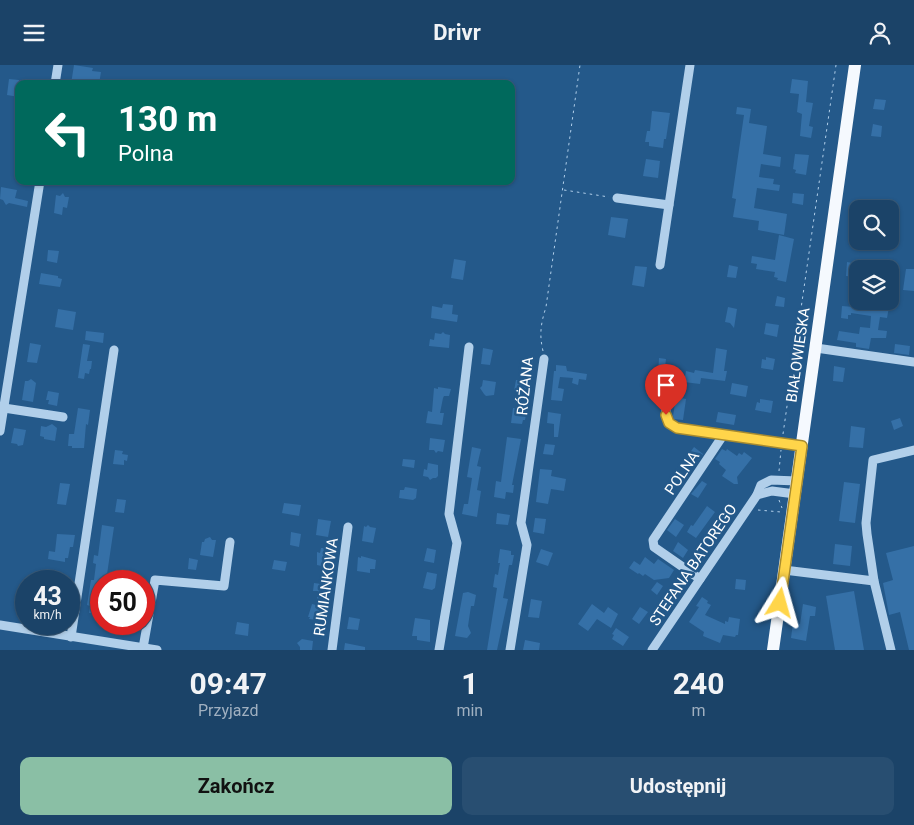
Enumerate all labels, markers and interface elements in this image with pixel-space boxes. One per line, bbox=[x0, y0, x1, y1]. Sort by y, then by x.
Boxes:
icon: menu bbox=[20, 19, 48, 47]
icon: person bbox=[866, 19, 894, 47]
text: Drivr bbox=[433, 20, 481, 45]
text: 130 m bbox=[118, 99, 217, 140]
icon: left bbox=[35, 100, 100, 165]
text: Polna bbox=[118, 141, 174, 166]
map controls bbox=[849, 200, 899, 310]
button: search bbox=[849, 200, 899, 250]
button: layers bbox=[849, 260, 899, 310]
street label: BIAŁOWIESKA bbox=[782, 306, 814, 404]
street label: RÓŻANA bbox=[513, 356, 537, 416]
pin bbox=[645, 364, 687, 415]
icon: arrive bbox=[652, 371, 680, 399]
street label: POLNA bbox=[661, 448, 703, 498]
street label: STEFANA BATOREGO bbox=[646, 501, 740, 629]
street label: RUMIANKOWA bbox=[310, 536, 342, 637]
speed limit sign: 50 bbox=[90, 570, 155, 635]
position arrow bbox=[753, 576, 805, 628]
text: 43 bbox=[33, 582, 62, 611]
text: km/h bbox=[33, 608, 62, 622]
text: 09:47 bbox=[190, 666, 267, 701]
text: 1 bbox=[461, 666, 478, 701]
text: 240 bbox=[673, 666, 724, 701]
text: Przyjazd bbox=[198, 701, 258, 720]
text: min bbox=[456, 701, 483, 720]
text: m bbox=[692, 701, 706, 720]
button: Zakończ bbox=[20, 757, 452, 815]
button: Udostępnij bbox=[462, 757, 894, 815]

